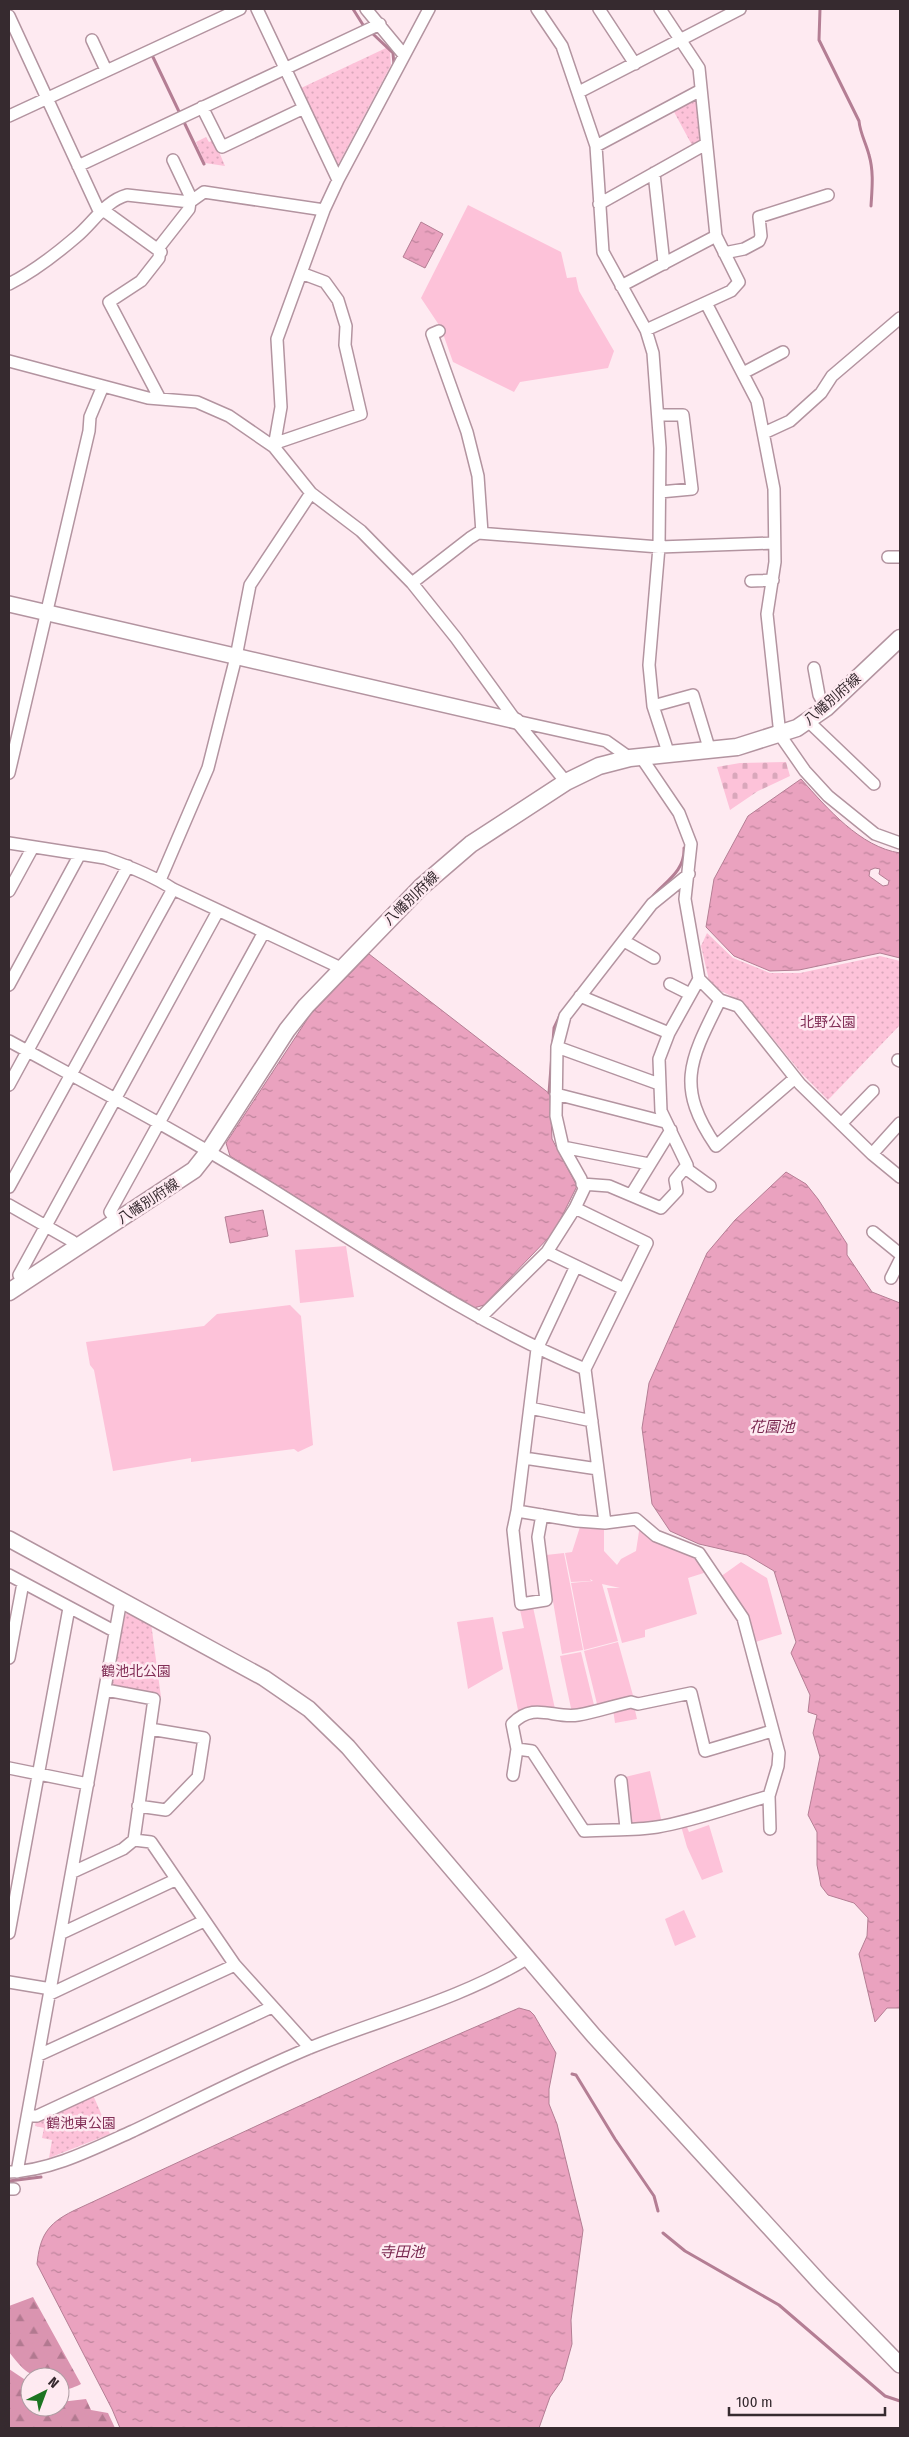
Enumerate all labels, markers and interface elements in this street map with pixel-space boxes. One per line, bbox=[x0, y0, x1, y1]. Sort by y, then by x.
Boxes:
street label: 八幡別府線 bbox=[800, 670, 864, 729]
street label: 八幡別府線 bbox=[380, 868, 442, 929]
park label: 北野公園 bbox=[800, 1014, 856, 1031]
street label: 八幡別府線 bbox=[114, 1175, 182, 1228]
water label: 花園池 bbox=[749, 1418, 796, 1436]
park label: 鶴池北公園 bbox=[101, 1663, 171, 1680]
park label: 鶴池東公園 bbox=[46, 2115, 116, 2132]
water label: 寺田池 bbox=[379, 2243, 426, 2261]
north arrow bbox=[20, 2367, 70, 2417]
text: N bbox=[45, 2374, 62, 2392]
scale bar bbox=[729, 2384, 885, 2416]
text: 100 m bbox=[736, 2393, 773, 2411]

